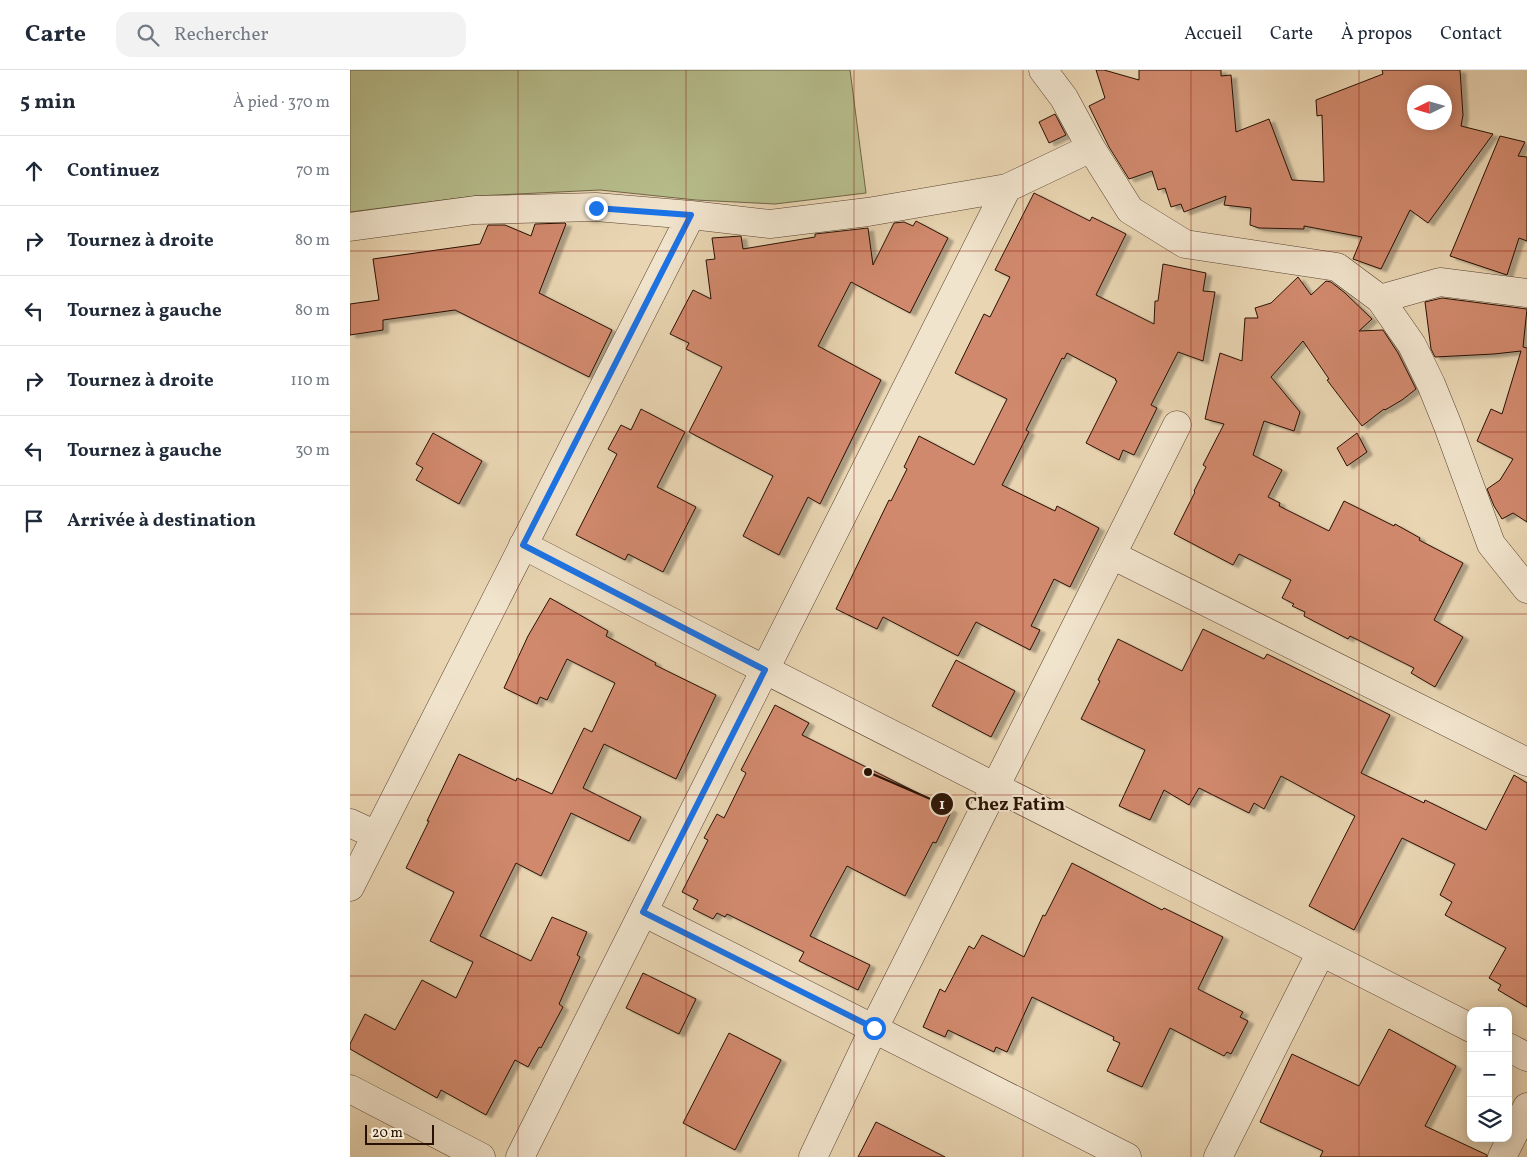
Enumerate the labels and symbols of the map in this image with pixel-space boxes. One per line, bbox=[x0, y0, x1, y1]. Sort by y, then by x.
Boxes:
north arrow bbox=[1407, 85, 1452, 130]
route end bbox=[585, 197, 608, 220]
callout: Chez Fatim bbox=[930, 787, 1075, 821]
text: Chez Fatim bbox=[965, 792, 1065, 818]
text: 1 bbox=[939, 795, 945, 816]
route start bbox=[863, 1017, 886, 1040]
scale bar bbox=[365, 1122, 434, 1145]

